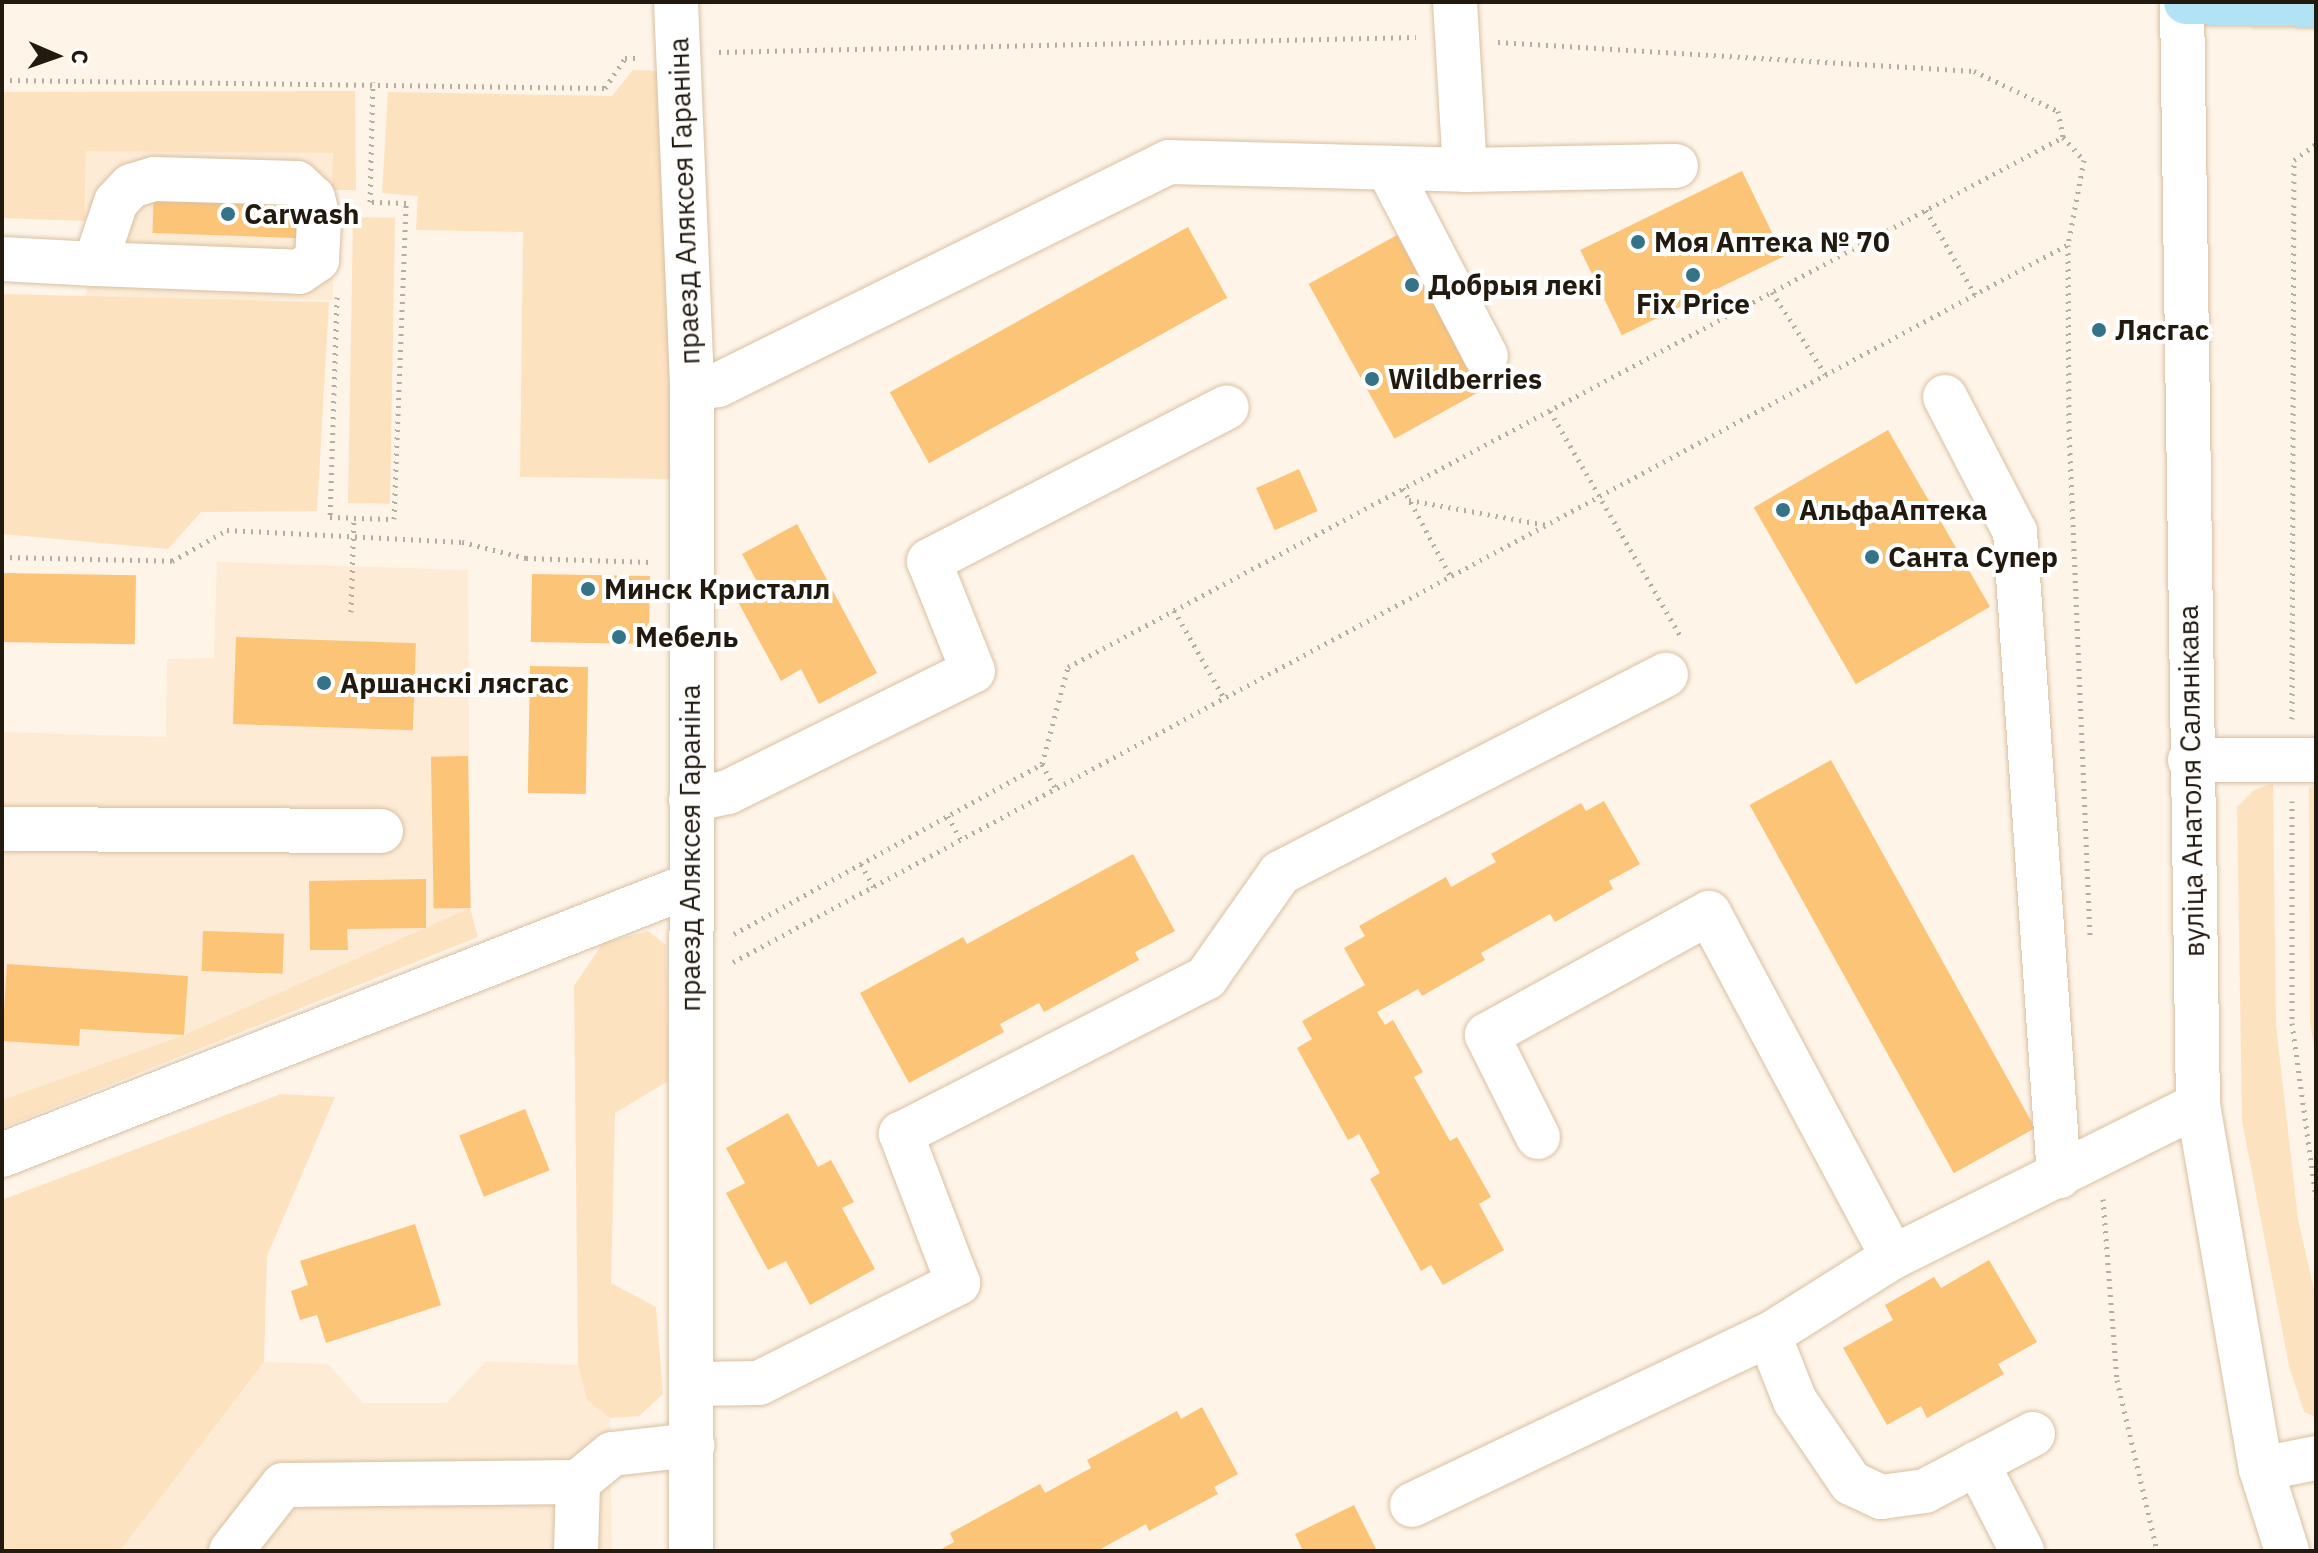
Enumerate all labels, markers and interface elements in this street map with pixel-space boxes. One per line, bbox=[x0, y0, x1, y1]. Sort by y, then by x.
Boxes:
north arrow bbox=[16, 16, 96, 96]
street label: праезд Аляксея Гараніна bbox=[661, 37, 707, 365]
text: С bbox=[66, 49, 95, 65]
place label: Carwash bbox=[244, 197, 359, 231]
marker: Carwash bbox=[219, 205, 237, 223]
place label: Моя Аптека № 70 bbox=[1654, 225, 1890, 259]
marker: Моя Аптека № 70 bbox=[1629, 233, 1647, 251]
marker: Fix Price bbox=[1684, 266, 1702, 284]
place label: Добрыя лекі bbox=[1428, 268, 1602, 302]
marker: Добрыя лекі bbox=[1403, 276, 1421, 294]
place label: Fix Price bbox=[1636, 287, 1750, 321]
place label: Лясгас bbox=[2115, 313, 2209, 347]
marker: Лясгас bbox=[2090, 321, 2108, 339]
place label: Wildberries bbox=[1388, 362, 1542, 396]
marker: Wildberries bbox=[1363, 370, 1381, 388]
place label: АльфаАптека bbox=[1799, 493, 1987, 527]
marker: АльфаАптека bbox=[1774, 501, 1792, 519]
place label: Санта Супер bbox=[1888, 540, 2058, 574]
marker: Санта Супер bbox=[1863, 548, 1881, 566]
place label: Минск Кристалл bbox=[604, 572, 830, 606]
marker: Минск Кристалл bbox=[579, 580, 597, 598]
street label: вуліца Анатоля Салянікава bbox=[2171, 605, 2211, 957]
place label: Мебель bbox=[635, 620, 738, 654]
marker: Мебель bbox=[610, 628, 628, 646]
place label: Аршанскі лясгас bbox=[340, 666, 569, 700]
marker: Аршанскі лясгас bbox=[315, 674, 333, 692]
street label: праезд Аляксея Гараніна bbox=[673, 684, 707, 1012]

